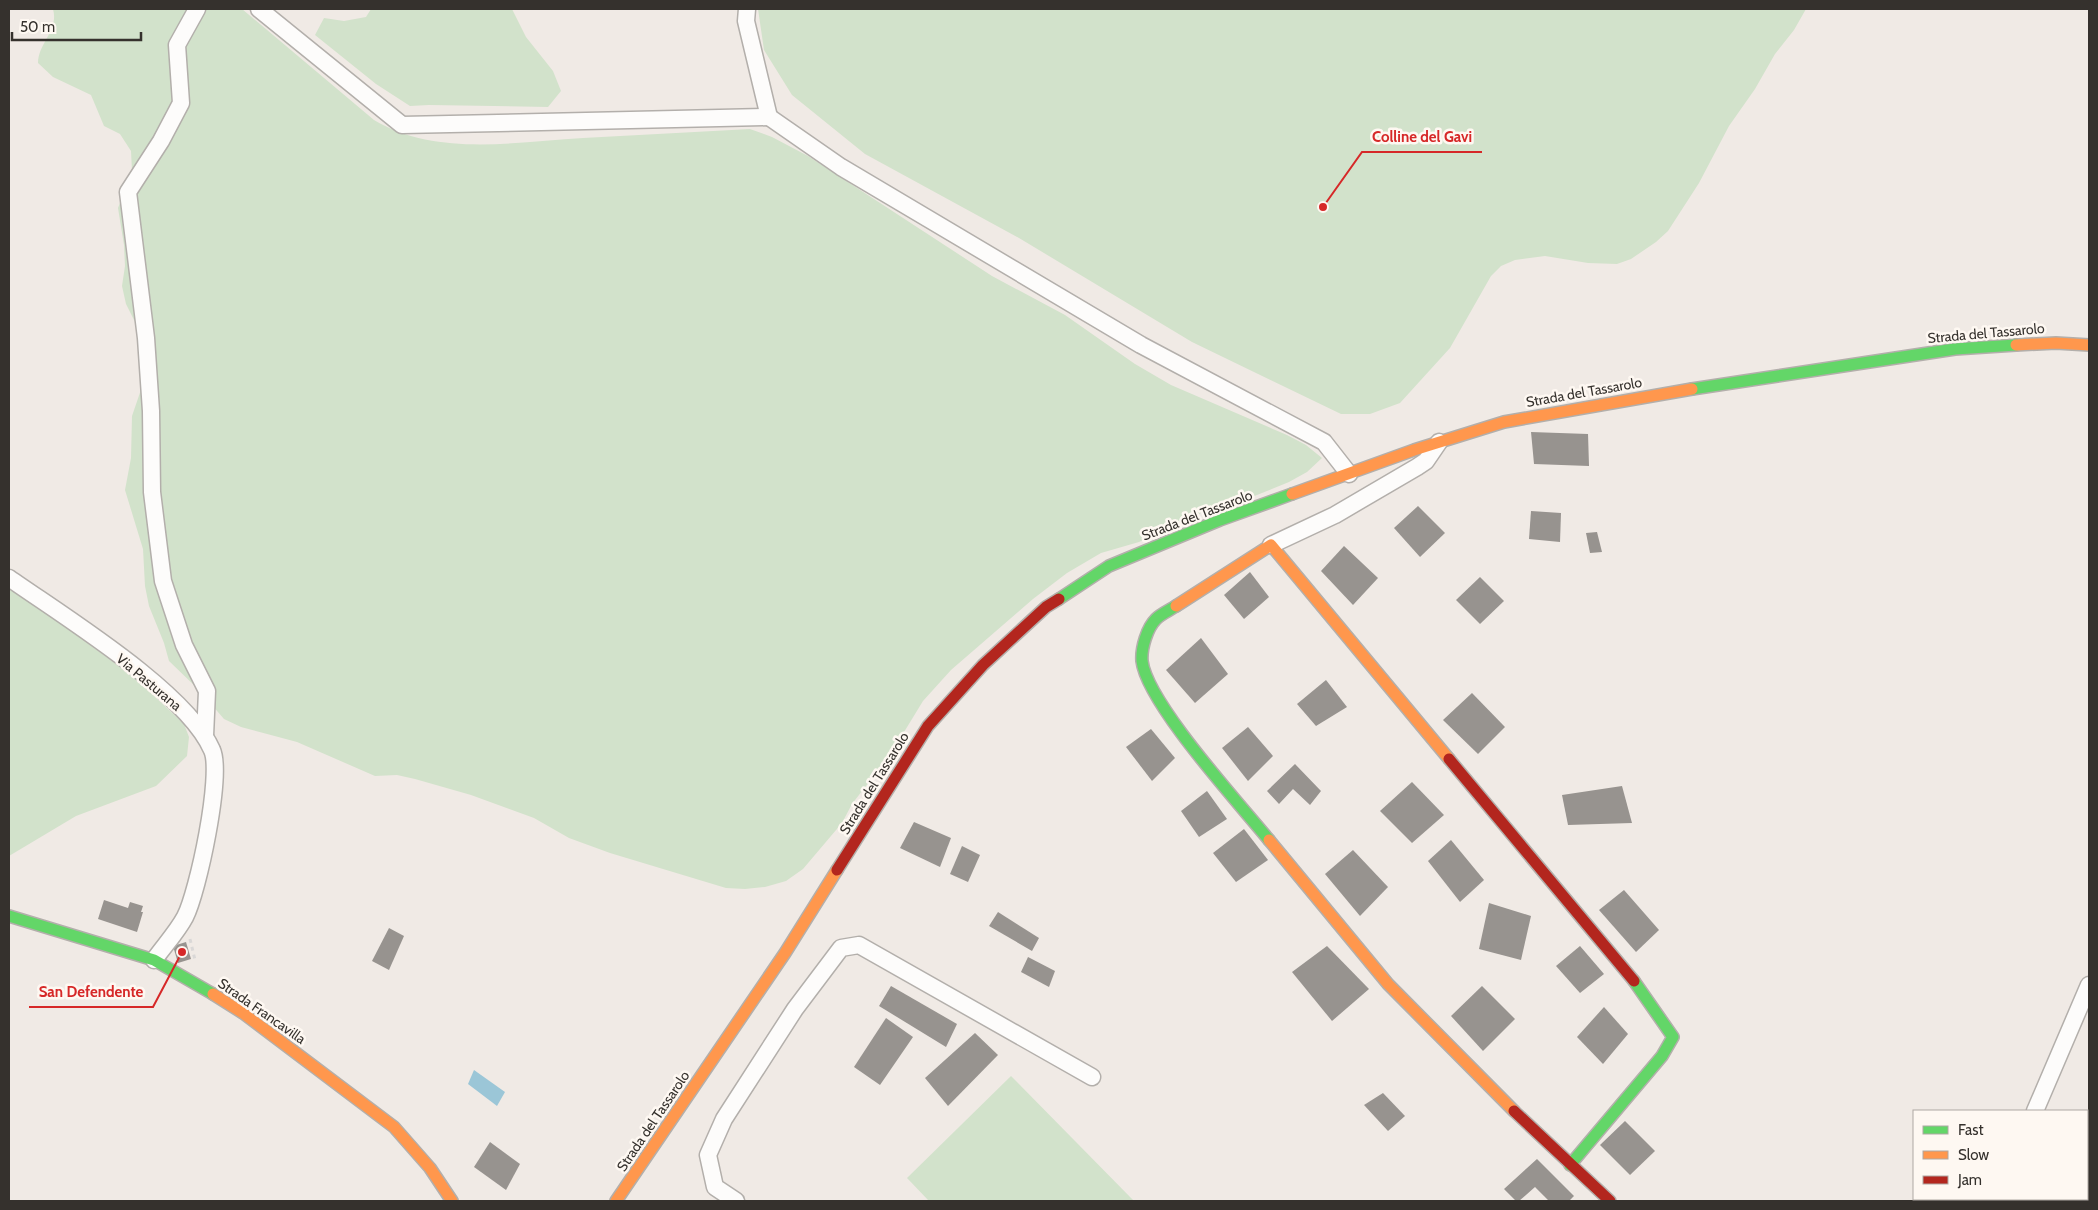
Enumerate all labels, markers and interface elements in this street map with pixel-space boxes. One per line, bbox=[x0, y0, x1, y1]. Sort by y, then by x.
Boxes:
scale bar bbox=[12, 10, 141, 42]
text: 50 m bbox=[20, 18, 55, 36]
callout: Colline del Gavi bbox=[1362, 122, 1482, 152]
text: Colline del Gavi bbox=[1372, 128, 1472, 146]
street label: Strada del Tassarolo bbox=[1927, 319, 2045, 347]
street label: Strada del Tassarolo bbox=[1525, 373, 1644, 411]
street label: Strada del Tassarolo bbox=[1139, 485, 1255, 544]
street label: Via Pasturana bbox=[113, 649, 186, 715]
street label: Strada del Tassarolo bbox=[835, 728, 913, 837]
street label: Strada Francavilla bbox=[215, 974, 310, 1048]
callout: San Defendente bbox=[29, 977, 153, 1007]
text: San Defendente bbox=[39, 983, 144, 1001]
street label: Strada del Tassarolo bbox=[613, 1067, 693, 1175]
legend bbox=[1913, 1110, 2088, 1200]
text: Fast bbox=[1958, 1121, 1983, 1139]
text: Slow bbox=[1958, 1146, 1989, 1164]
text: Jam bbox=[1957, 1171, 1982, 1189]

